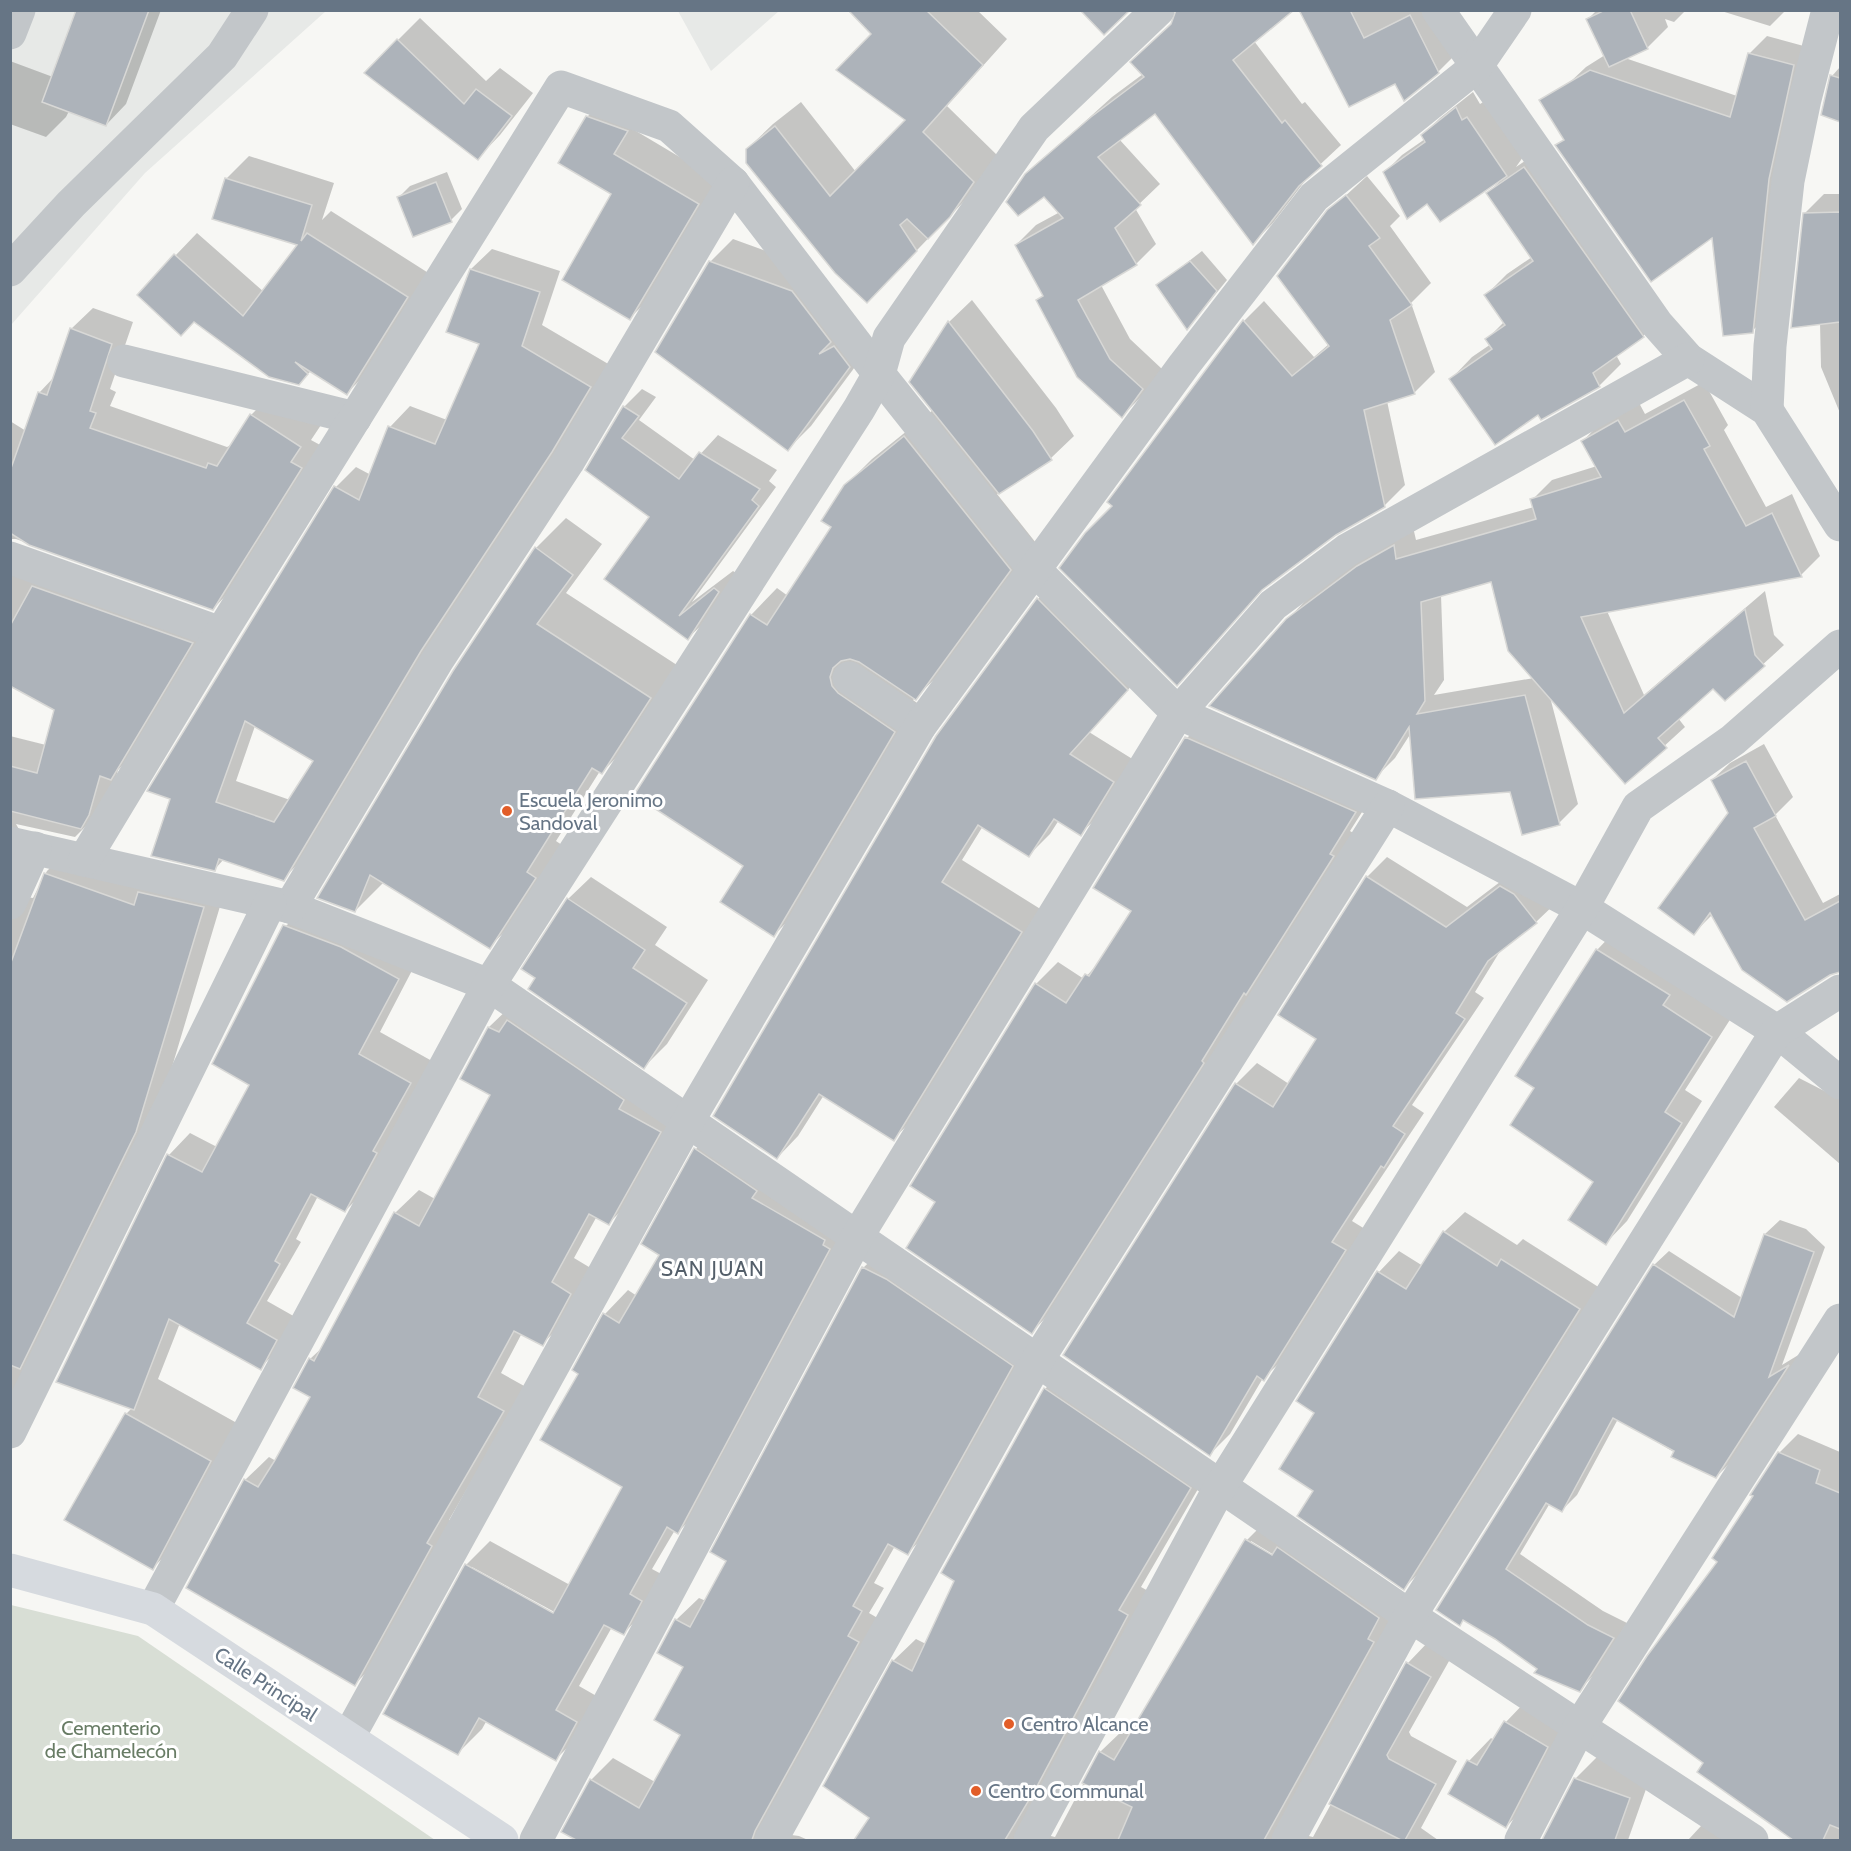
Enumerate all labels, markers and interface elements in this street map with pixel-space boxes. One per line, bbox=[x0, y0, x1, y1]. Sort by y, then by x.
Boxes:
place label: Escuela Jeronimo Sandoval bbox=[519, 788, 663, 835]
marker: Escuela Jeronimo Sandoval bbox=[500, 804, 514, 818]
district label: SAN JUAN bbox=[661, 1256, 765, 1281]
street label: Calle Principal bbox=[210, 1642, 322, 1726]
place label: Centro Alcance bbox=[1021, 1712, 1148, 1736]
park label: Cementerio de Chamelecón bbox=[45, 1716, 177, 1763]
marker: Centro Alcance bbox=[1002, 1717, 1016, 1731]
place label: Centro Communal bbox=[988, 1779, 1144, 1803]
marker: Centro Communal bbox=[969, 1784, 983, 1798]

